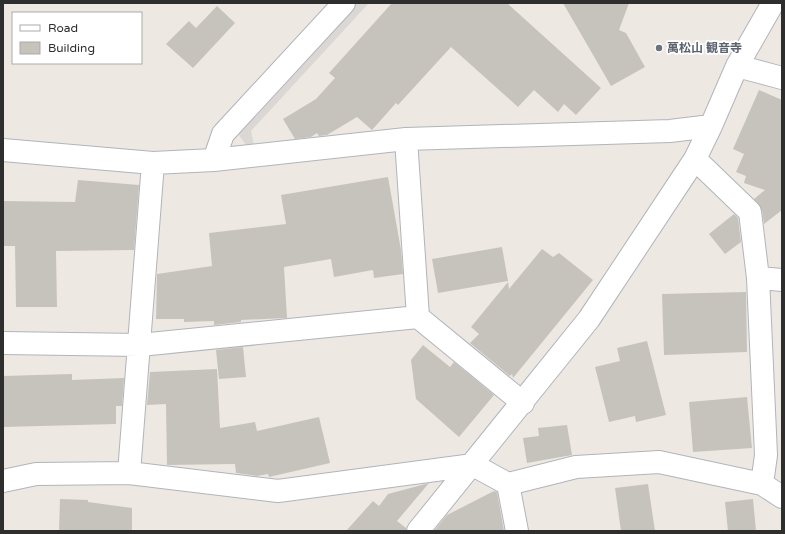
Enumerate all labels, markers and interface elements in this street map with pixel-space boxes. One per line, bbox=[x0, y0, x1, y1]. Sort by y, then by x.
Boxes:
legend bbox=[12, 12, 142, 64]
text: Road bbox=[48, 21, 78, 35]
text: Building bbox=[48, 41, 95, 55]
place label: 萬松山 観音寺 bbox=[667, 41, 742, 55]
marker: 萬松山 観音寺 bbox=[654, 43, 664, 53]

